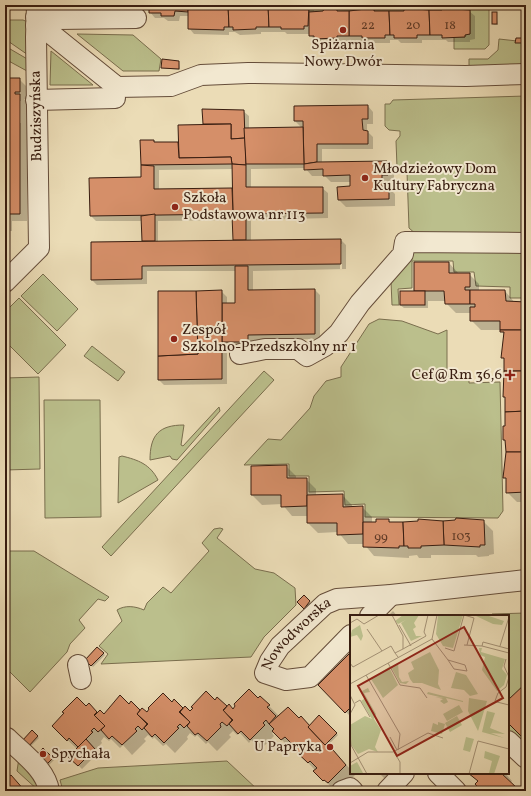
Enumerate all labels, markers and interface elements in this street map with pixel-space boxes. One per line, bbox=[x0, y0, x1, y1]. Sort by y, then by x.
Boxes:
house number: 22 bbox=[361, 17, 375, 35]
house number: 20 bbox=[406, 17, 421, 35]
house number: 18 bbox=[444, 17, 456, 35]
marker: Spiżarnia Nowy Dwór bbox=[338, 25, 348, 35]
place label: Spiżarnia Nowy Dwór bbox=[304, 35, 382, 73]
street label: Budziszyńska bbox=[26, 70, 48, 162]
place label: Młodzieżowy Dom Kultury Fabryczna bbox=[373, 159, 497, 197]
marker: Młodzieżowy Dom Kultury Fabryczna bbox=[360, 173, 370, 183]
place label: Szkoła Podstawowa nr 113 bbox=[183, 188, 306, 226]
marker: Szkoła Podstawowa nr 113 bbox=[170, 202, 180, 212]
place label: Zespół Szkolno-Przedszkolny nr 1 bbox=[182, 320, 356, 358]
marker: Zespół Szkolno-Przedszkolny nr 1 bbox=[169, 334, 179, 344]
place label: Cef@Rm 36,6 bbox=[411, 365, 502, 386]
marker: Cef@Rm 36,6 bbox=[505, 370, 515, 380]
house number: 103 bbox=[451, 528, 471, 546]
house number: 99 bbox=[374, 529, 388, 547]
street label: Nowodworska bbox=[257, 592, 334, 674]
inset map bbox=[350, 615, 509, 774]
place label: U Papryka bbox=[254, 737, 322, 758]
marker: U Papryka bbox=[325, 742, 335, 752]
place label: Spychała bbox=[51, 744, 110, 765]
marker: Spychała bbox=[38, 749, 48, 759]

